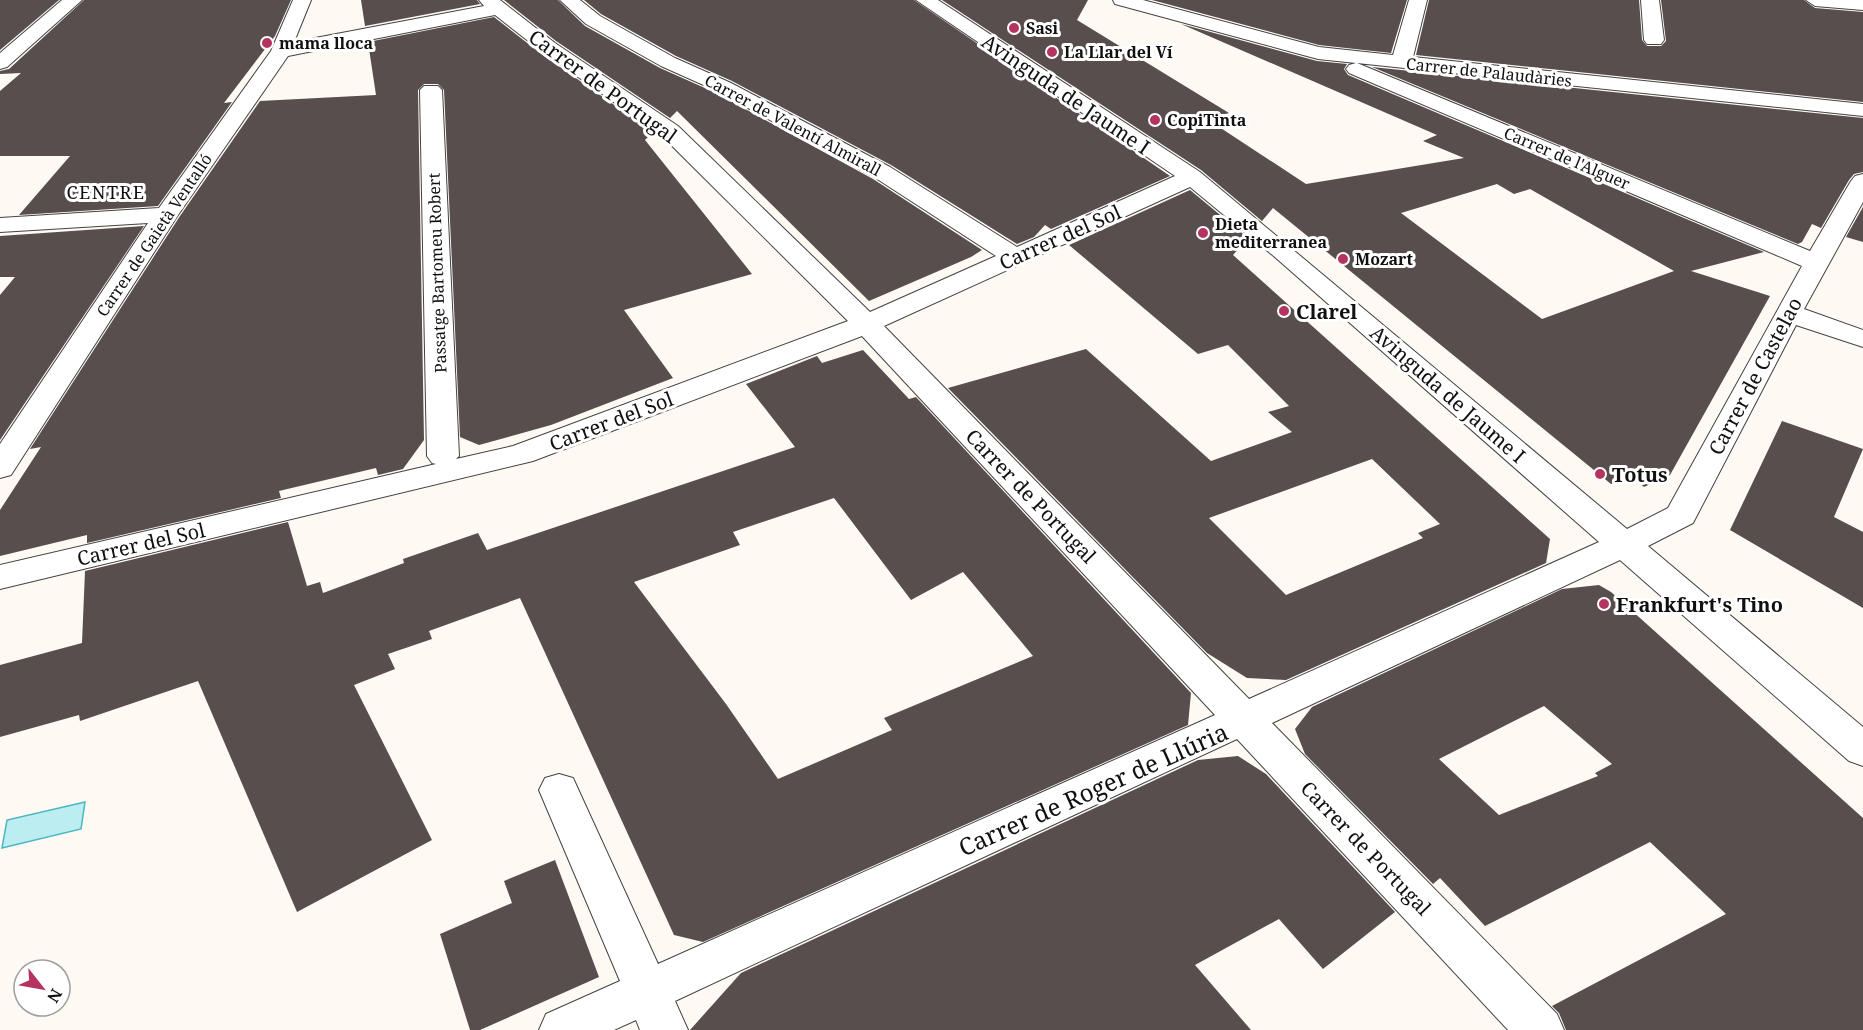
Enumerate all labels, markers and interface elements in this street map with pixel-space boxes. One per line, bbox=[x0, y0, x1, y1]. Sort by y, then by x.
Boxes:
place label: Sasi bbox=[1026, 17, 1059, 39]
marker: Sasi bbox=[1007, 21, 1021, 35]
street label: Carrer de Portugal bbox=[524, 23, 682, 149]
street label: Avinguda de Jaume I bbox=[977, 28, 1155, 160]
place label: mama lloca bbox=[279, 32, 373, 54]
marker: mama lloca bbox=[260, 36, 274, 50]
place label: La Llar del Ví bbox=[1064, 41, 1173, 63]
marker: La Llar del Ví bbox=[1045, 45, 1059, 59]
street label: Carrer de Palaudàries bbox=[1405, 52, 1573, 92]
street label: Carrer de Valentí Almirall bbox=[701, 69, 885, 181]
place label: CopiTinta bbox=[1167, 109, 1247, 131]
marker: CopiTinta bbox=[1148, 113, 1162, 127]
street label: Carrer de l'Alguer bbox=[1501, 121, 1634, 195]
street label: Carrer de Gaietà Ventalló bbox=[91, 149, 217, 321]
street label: Passatge Bartomeu Robert bbox=[423, 172, 451, 373]
district label: CENTRE bbox=[66, 180, 146, 204]
street label: Carrer del Sol bbox=[995, 198, 1125, 276]
place label: Dieta mediterranea bbox=[1215, 213, 1327, 253]
marker: Dieta mediterranea bbox=[1196, 226, 1210, 240]
place label: Mozart bbox=[1355, 248, 1413, 270]
marker: Mozart bbox=[1336, 252, 1350, 266]
street label: Carrer de Castelao bbox=[1702, 292, 1808, 460]
place label: Clarel bbox=[1296, 298, 1357, 325]
marker: Clarel bbox=[1277, 304, 1291, 318]
street label: Avinguda de Jaume I bbox=[1365, 319, 1531, 469]
street label: Carrer del Sol bbox=[545, 385, 677, 457]
street label: Carrer de Portugal bbox=[960, 423, 1102, 569]
place label: Totus bbox=[1612, 461, 1668, 488]
marker: Totus bbox=[1593, 467, 1607, 481]
street label: Carrer del Sol bbox=[74, 516, 208, 572]
place label: Frankfurt's Tino bbox=[1616, 591, 1783, 618]
marker: Frankfurt's Tino bbox=[1597, 597, 1611, 611]
street label: Carrer de Roger de Llúria bbox=[953, 715, 1233, 863]
street label: Carrer de Portugal bbox=[1295, 775, 1437, 921]
north arrow bbox=[12, 958, 72, 1018]
text: N bbox=[42, 985, 68, 1007]

